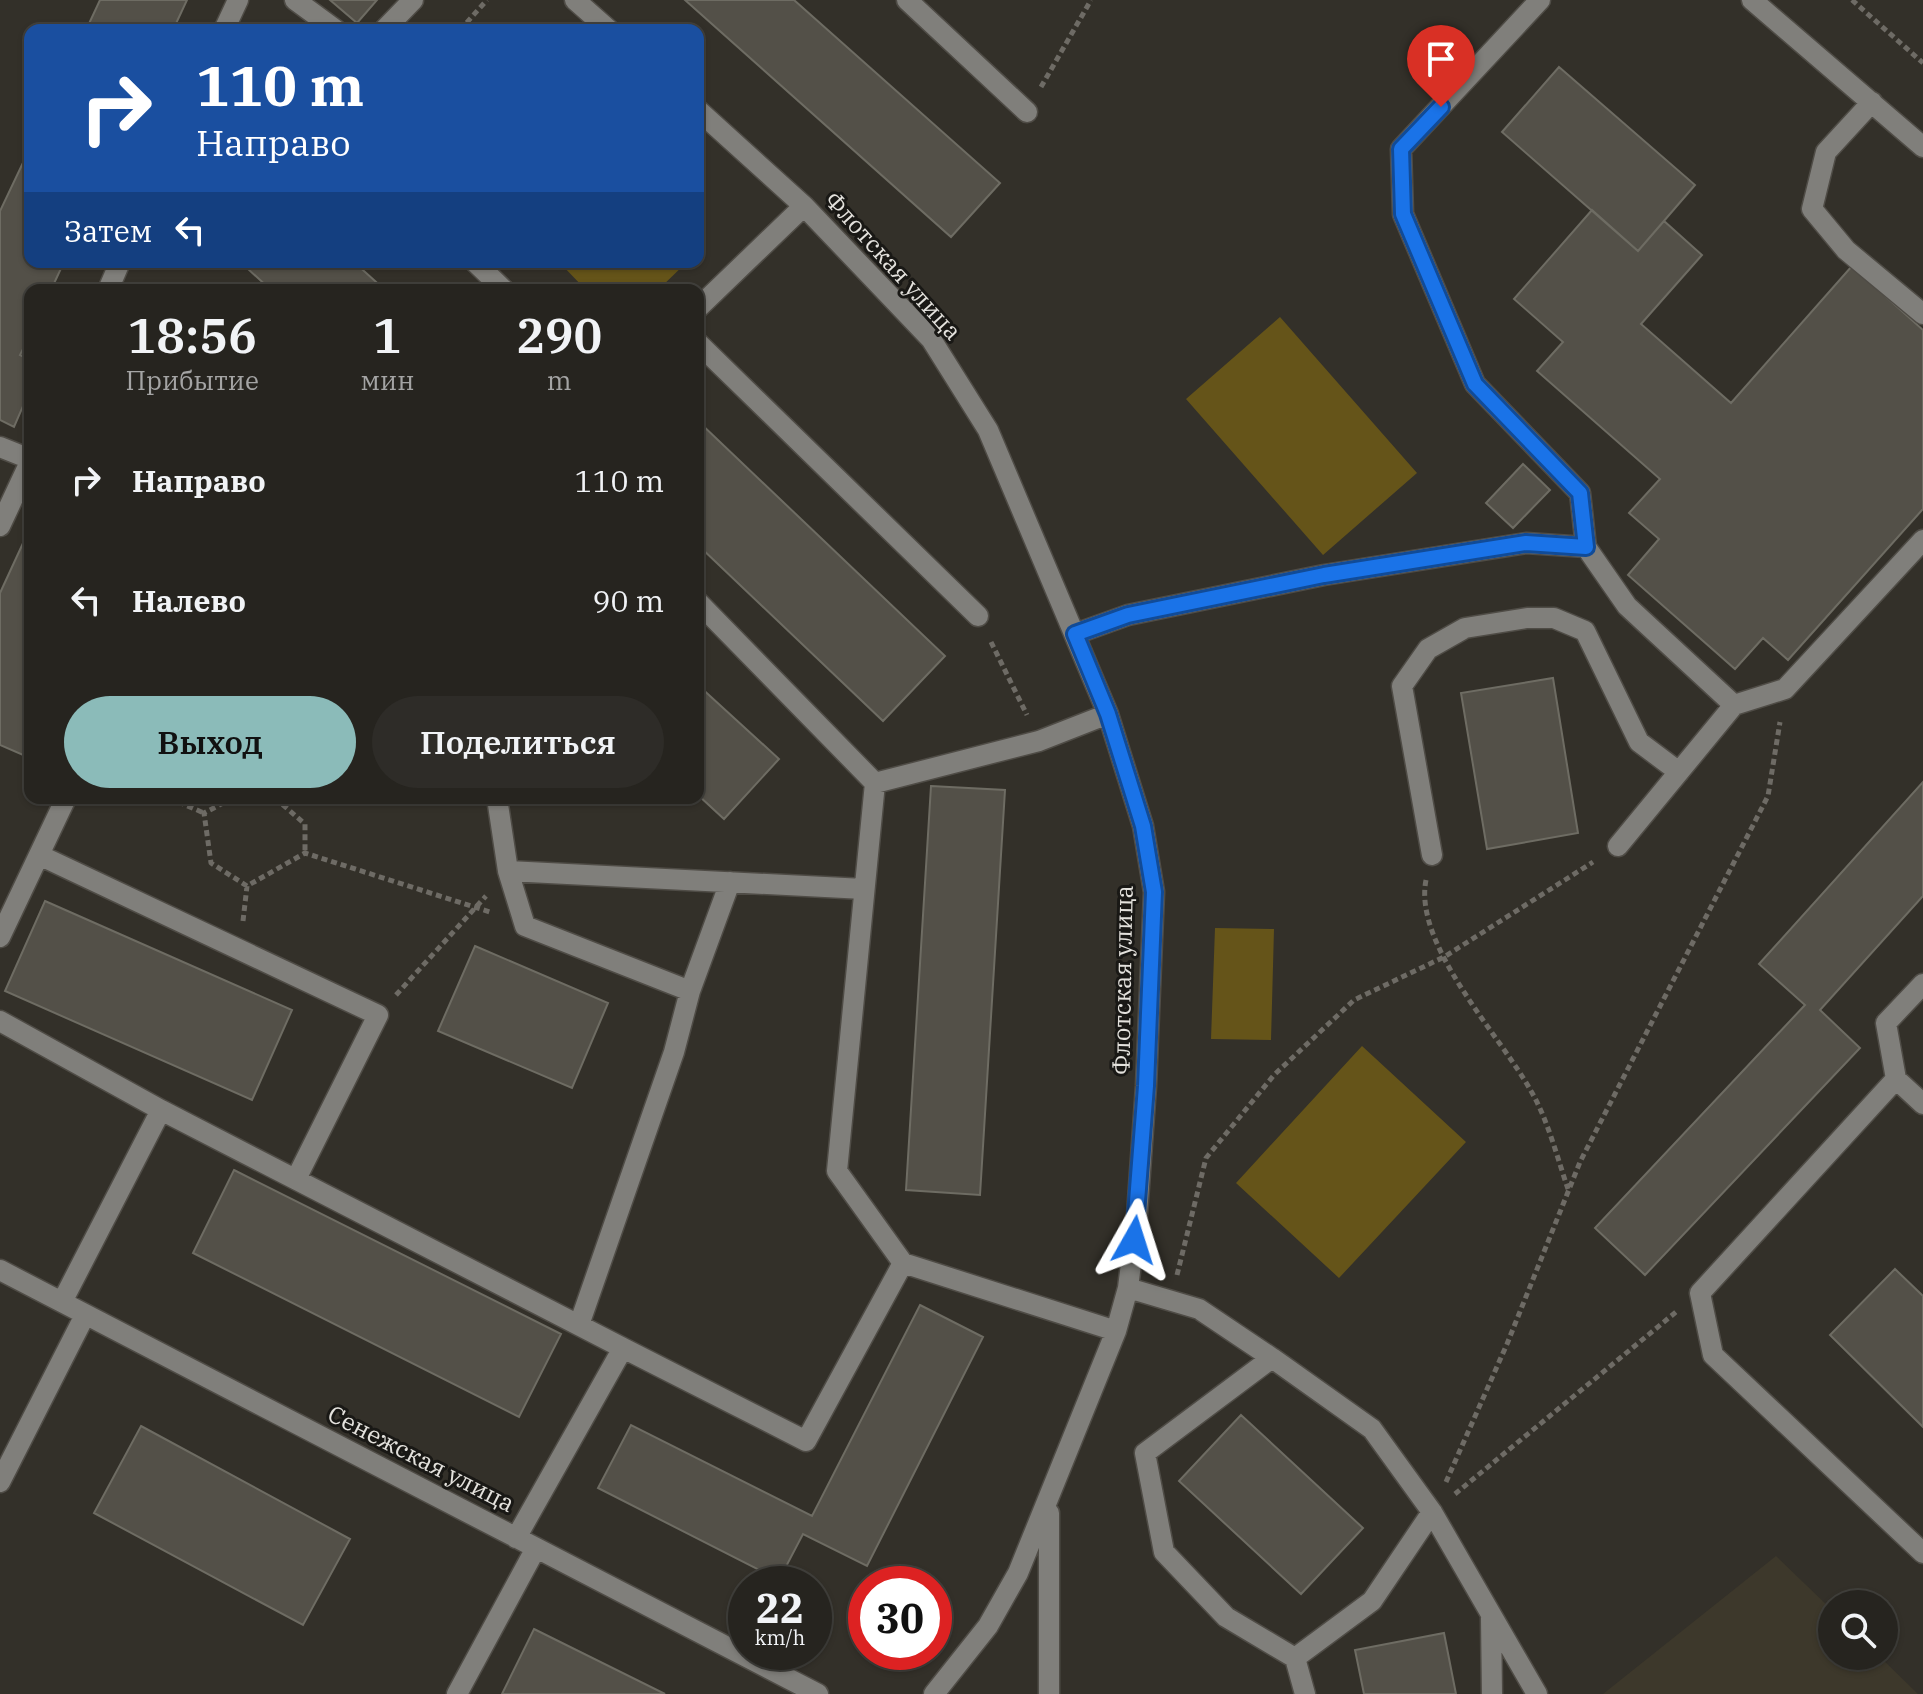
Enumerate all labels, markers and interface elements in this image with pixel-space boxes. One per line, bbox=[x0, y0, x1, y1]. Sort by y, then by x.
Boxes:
pin bbox=[1407, 25, 1475, 107]
icon: arrive bbox=[1419, 37, 1463, 81]
text: 110 m bbox=[196, 49, 364, 121]
icon: right bbox=[64, 56, 168, 160]
text: Направо bbox=[196, 119, 351, 166]
street label: Флотская улица bbox=[818, 184, 969, 347]
icon: left bbox=[168, 208, 212, 252]
text: Затем bbox=[64, 211, 152, 250]
text: 18:56 bbox=[127, 304, 257, 366]
text: 1 bbox=[373, 304, 402, 366]
text: 290 bbox=[516, 304, 602, 366]
text: Прибытие bbox=[126, 363, 259, 397]
text: мин bbox=[361, 363, 414, 397]
text: m bbox=[547, 363, 572, 397]
icon: right bbox=[64, 458, 108, 502]
text: Направо bbox=[132, 461, 266, 500]
text: 110 m bbox=[574, 461, 664, 500]
icon: left bbox=[64, 578, 108, 622]
text: Налево bbox=[132, 581, 246, 620]
text: 90 m bbox=[592, 581, 664, 620]
button: Выход bbox=[64, 696, 356, 788]
button: Поделиться bbox=[372, 696, 664, 788]
street label: Флотская улица bbox=[1104, 885, 1140, 1075]
position arrow bbox=[1092, 1198, 1176, 1282]
street label: Сенежская улица bbox=[323, 1397, 520, 1519]
speed limit sign: 30 bbox=[848, 1566, 952, 1670]
text: 22 bbox=[756, 1582, 804, 1634]
map controls bbox=[1818, 1590, 1898, 1670]
button: search bbox=[1818, 1590, 1898, 1670]
text: km/h bbox=[755, 1624, 805, 1651]

